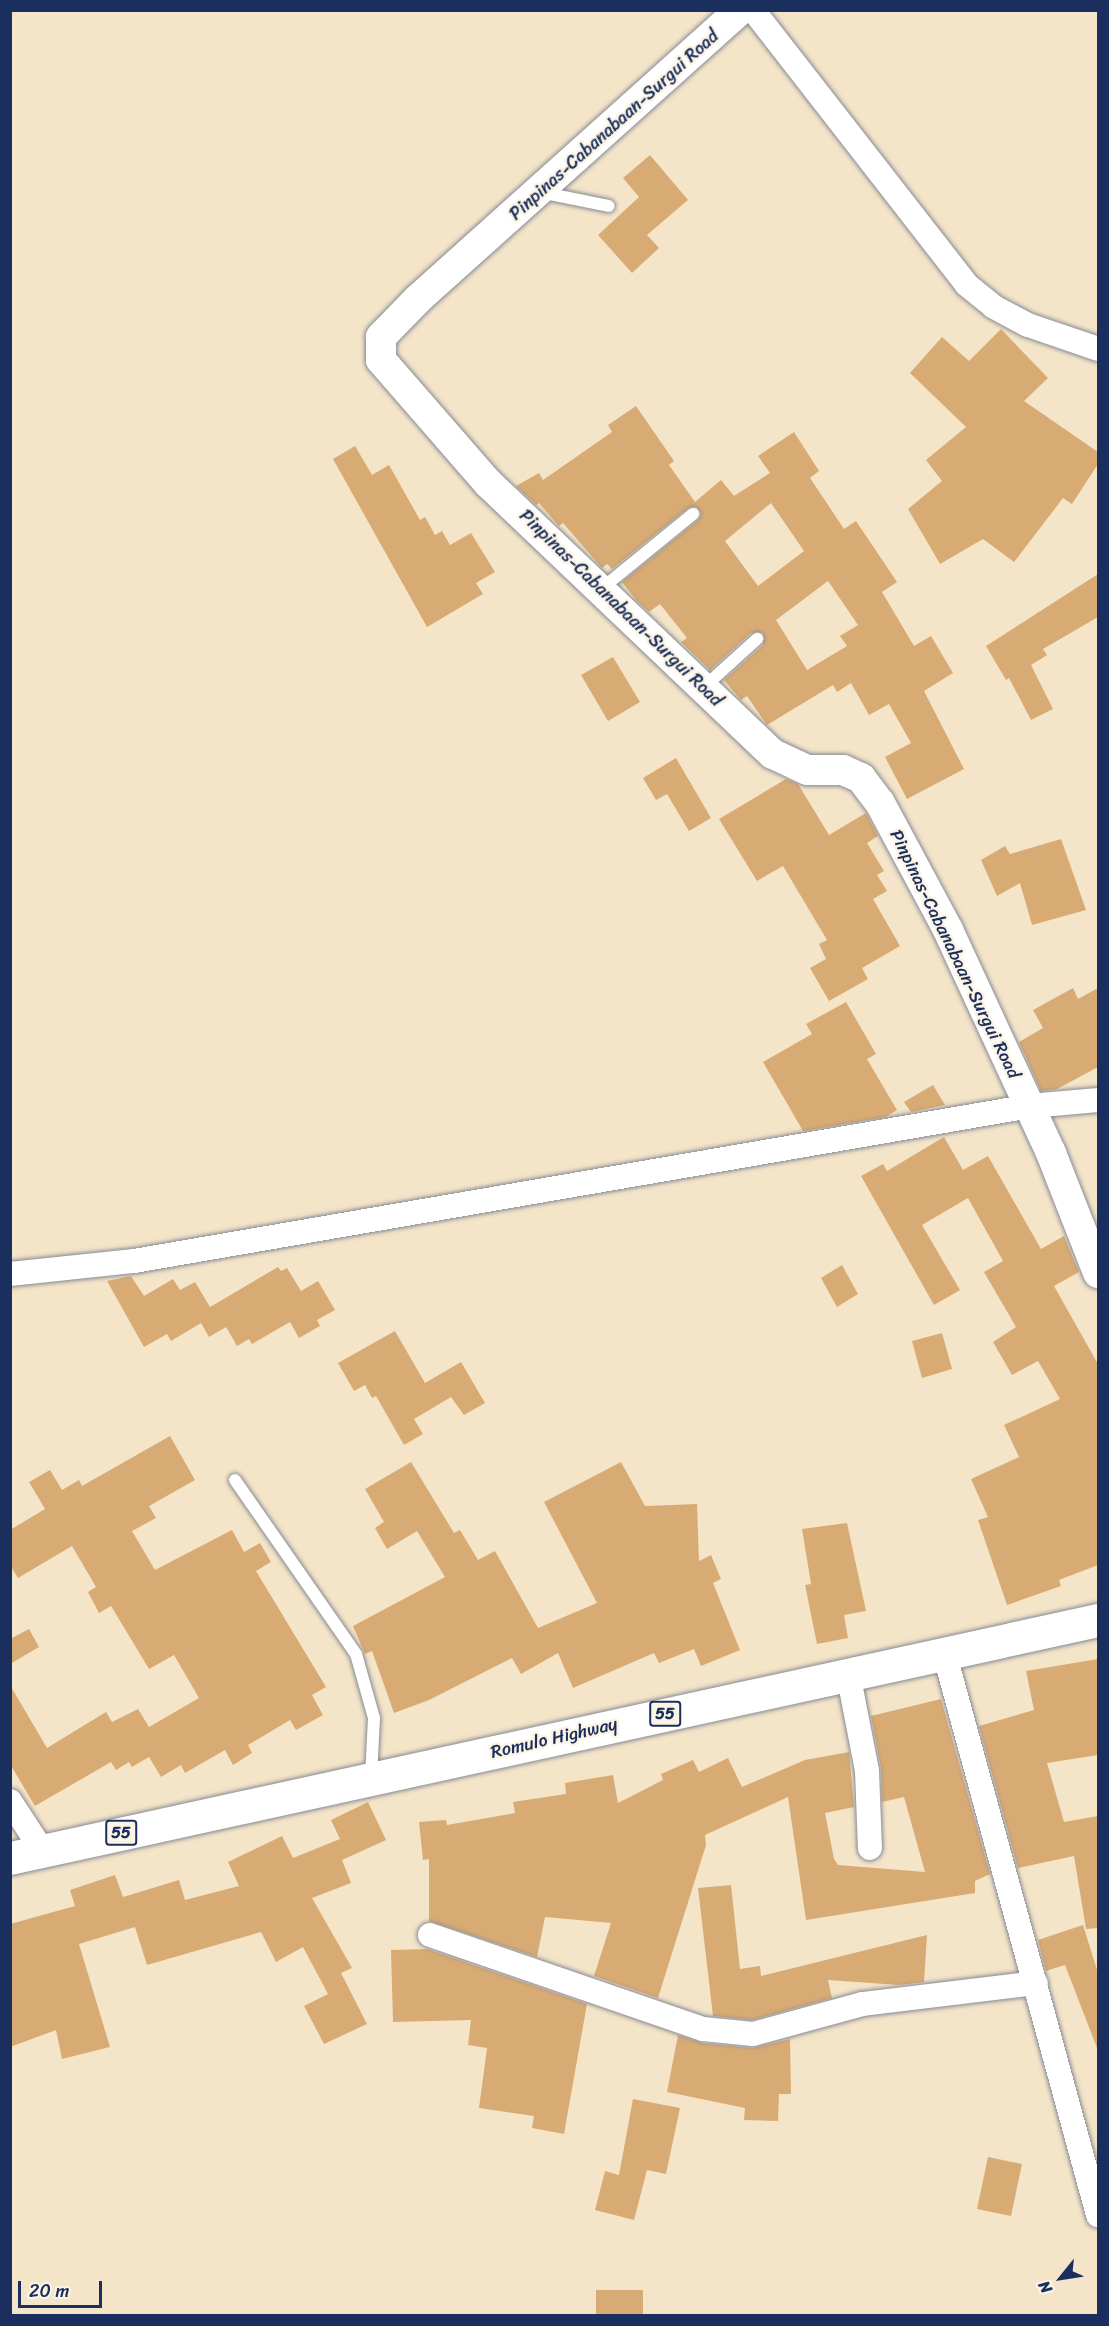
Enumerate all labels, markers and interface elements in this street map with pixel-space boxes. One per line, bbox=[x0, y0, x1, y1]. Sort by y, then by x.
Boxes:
street label: Pinpinas-Cabanabaan-Surgui Road bbox=[505, 25, 723, 225]
street label: Pinpinas-Cabanabaan-Surgui Road bbox=[515, 505, 727, 711]
street label: Pinpinas-Cabanabaan-Surgui Road bbox=[885, 826, 1025, 1082]
road number: 55 bbox=[648, 1701, 682, 1727]
street label: Romulo Highway bbox=[489, 1713, 619, 1763]
road number: 55 bbox=[104, 1820, 138, 1846]
north arrow bbox=[1031, 2248, 1091, 2308]
scale bar bbox=[21, 2269, 105, 2307]
text: 20 m bbox=[29, 2275, 69, 2307]
text: N bbox=[1030, 2275, 1060, 2299]

